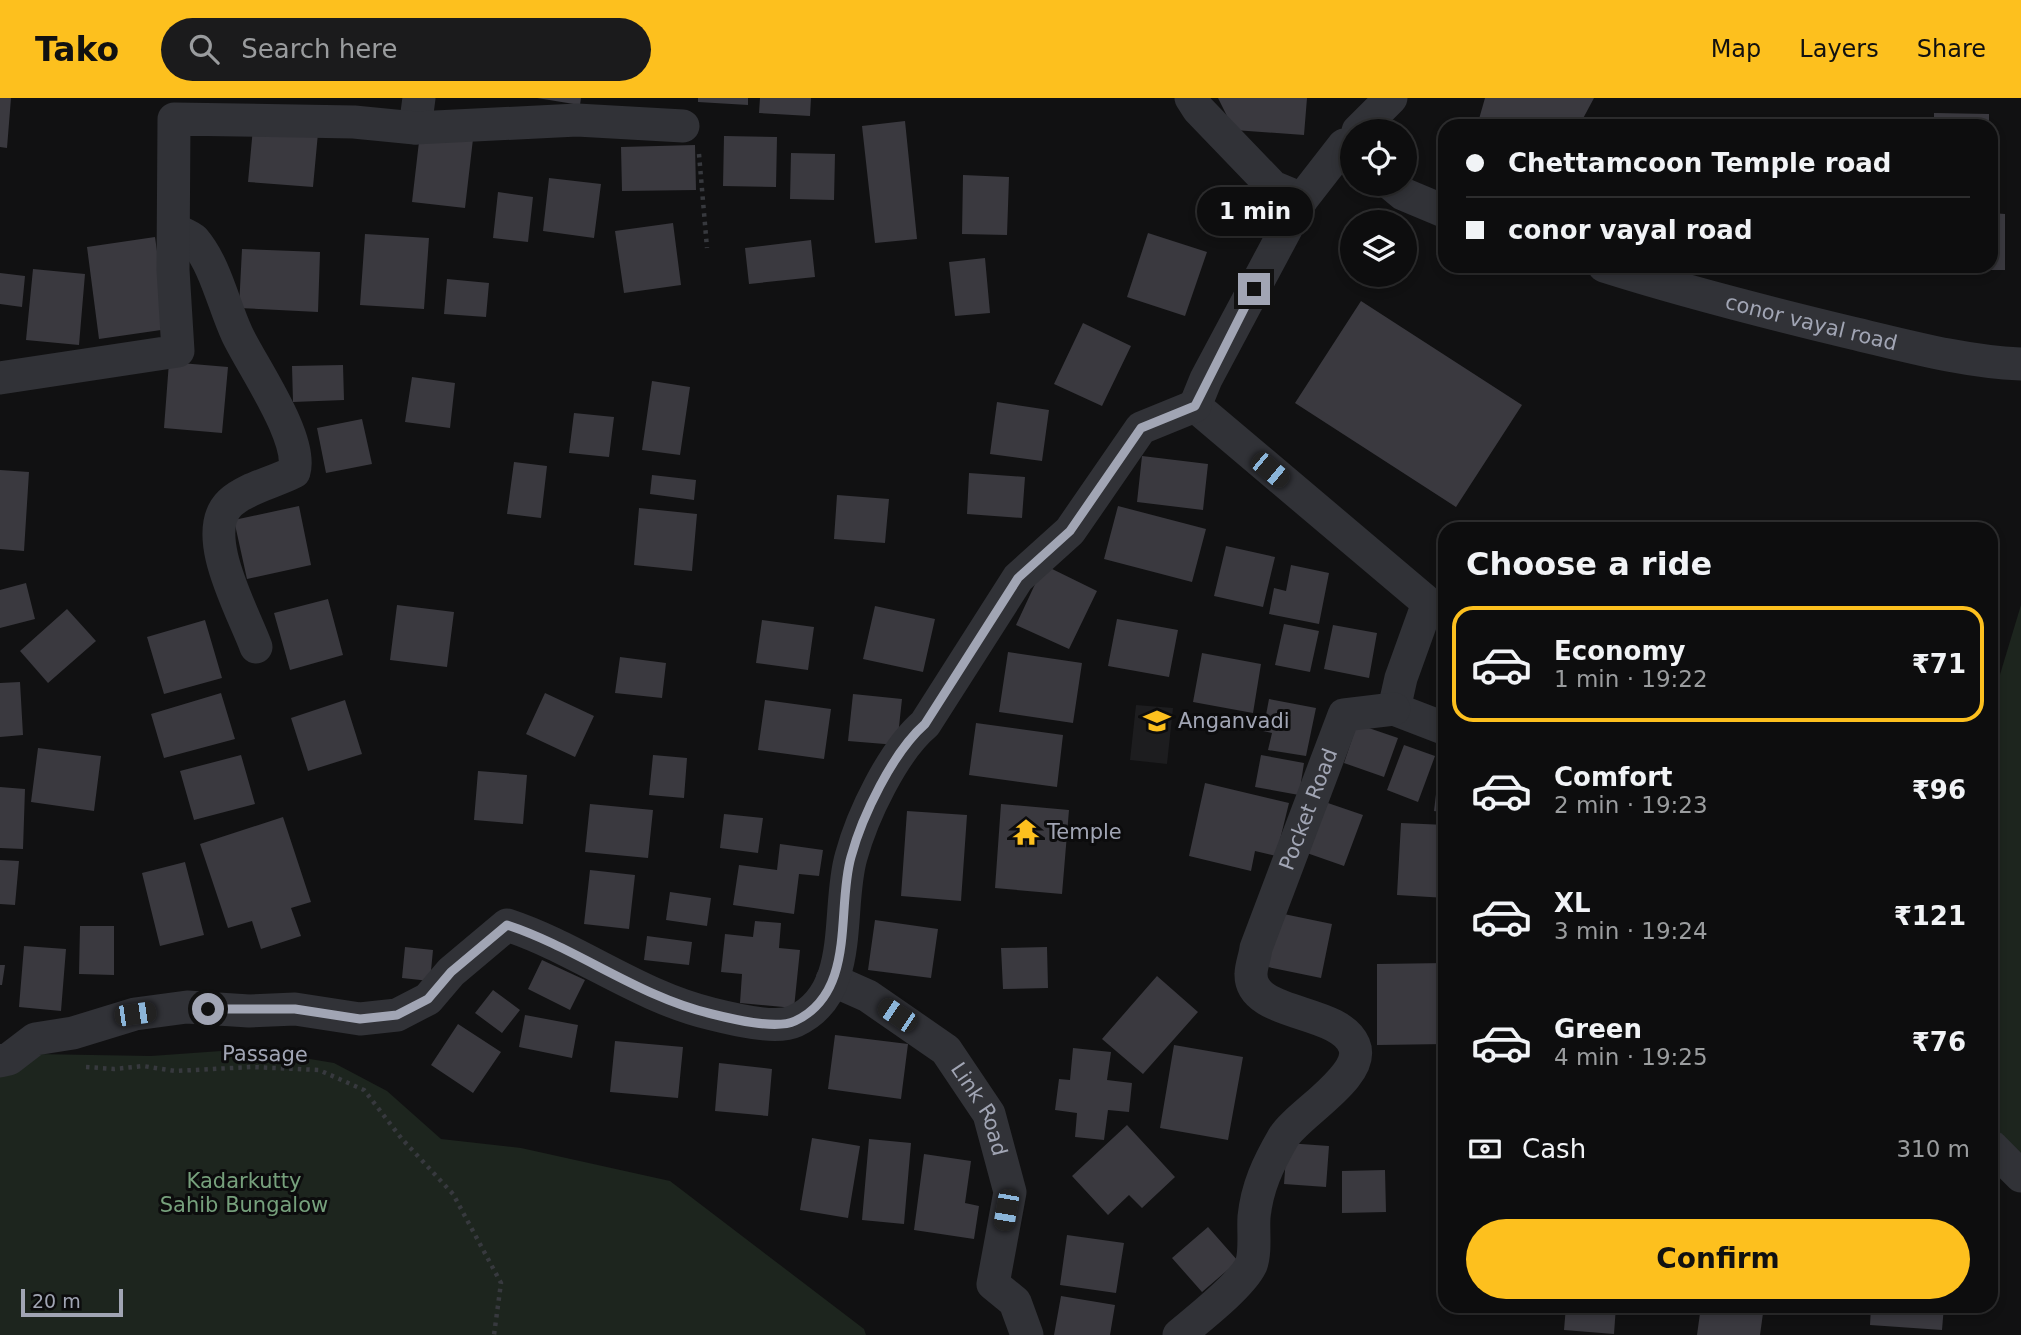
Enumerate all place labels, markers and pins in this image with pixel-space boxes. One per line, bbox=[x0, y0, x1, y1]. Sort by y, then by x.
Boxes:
school or university icon: Anganvadi bbox=[1142, 706, 1172, 736]
place label: Anganvadi bbox=[1178, 709, 1290, 733]
temple icon: Temple bbox=[1011, 817, 1041, 847]
place label: Temple bbox=[1046, 820, 1122, 844]

